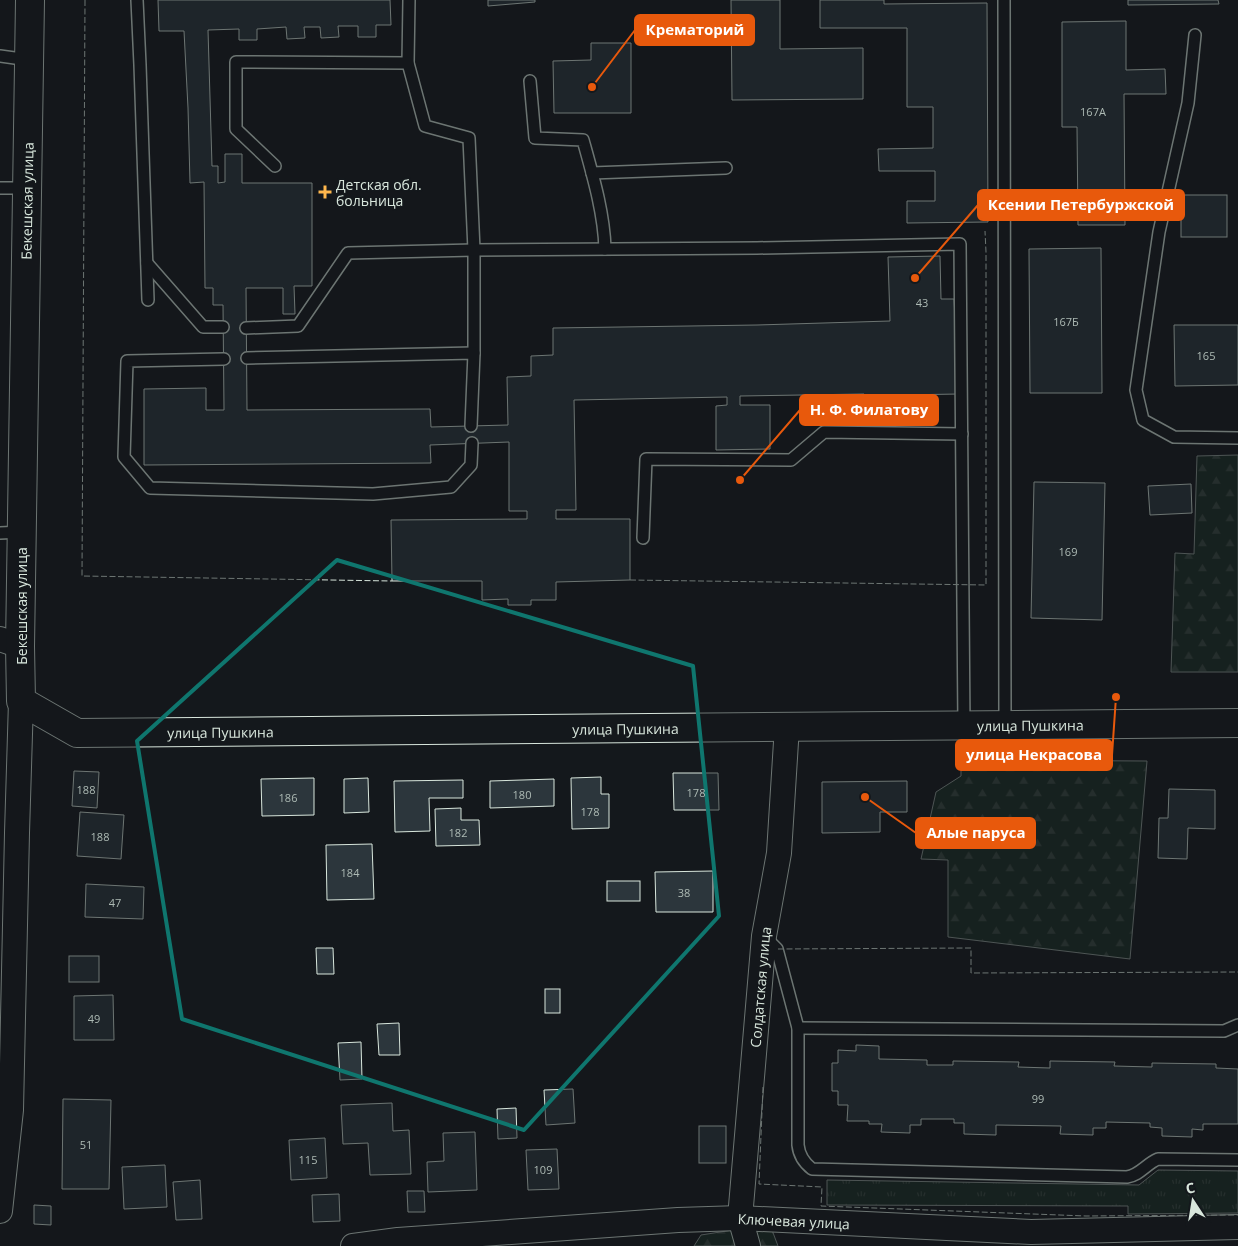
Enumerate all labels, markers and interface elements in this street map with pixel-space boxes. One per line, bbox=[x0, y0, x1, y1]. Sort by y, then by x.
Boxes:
callout: Крематорий bbox=[635, 15, 754, 45]
text: Крематорий bbox=[646, 19, 744, 39]
house number: 167А bbox=[1080, 104, 1106, 119]
street label: Бекешская улица bbox=[16, 142, 38, 260]
place label: Детская обл. больница bbox=[336, 175, 422, 210]
marker: Детская обл. больница bbox=[318, 185, 332, 199]
callout: Ксении Петербуржской bbox=[978, 190, 1184, 220]
text: Ксении Петербуржской bbox=[988, 194, 1174, 214]
house number: 43 bbox=[916, 295, 928, 310]
house number: 167Б bbox=[1053, 314, 1079, 329]
house number: 165 bbox=[1197, 348, 1215, 363]
callout: Н. Ф. Филатову bbox=[800, 395, 938, 425]
text: Н. Ф. Филатову bbox=[810, 399, 929, 419]
house number: 169 bbox=[1059, 544, 1077, 559]
street label: Бекешская улица bbox=[12, 547, 31, 665]
street label: улица Пушкина bbox=[977, 715, 1084, 735]
street label: улица Пушкина bbox=[572, 718, 679, 738]
street label: улица Пушкина bbox=[167, 722, 274, 742]
callout: улица Некрасова bbox=[956, 740, 1112, 770]
text: улица Некрасова bbox=[966, 744, 1102, 764]
house number: 188 bbox=[77, 782, 95, 797]
house number: 178 bbox=[687, 785, 705, 800]
house number: 180 bbox=[513, 787, 531, 802]
house number: 186 bbox=[279, 790, 297, 805]
house number: 178 bbox=[581, 804, 599, 819]
callout: Алые паруса bbox=[916, 818, 1035, 848]
text: Алые паруса bbox=[926, 822, 1026, 842]
house number: 182 bbox=[449, 825, 467, 840]
house number: 188 bbox=[91, 829, 109, 844]
house number: 184 bbox=[341, 865, 360, 880]
house number: 38 bbox=[678, 885, 690, 900]
house number: 47 bbox=[109, 895, 121, 910]
street label: Солдатская улица bbox=[745, 925, 775, 1048]
house number: 49 bbox=[88, 1011, 100, 1026]
house number: 99 bbox=[1032, 1091, 1044, 1106]
house number: 51 bbox=[80, 1137, 92, 1152]
house number: 115 bbox=[299, 1152, 317, 1167]
house number: 109 bbox=[534, 1162, 552, 1177]
north arrow bbox=[1168, 1176, 1218, 1226]
text: С bbox=[1184, 1178, 1197, 1198]
street label: Ключевая улица bbox=[737, 1208, 850, 1233]

